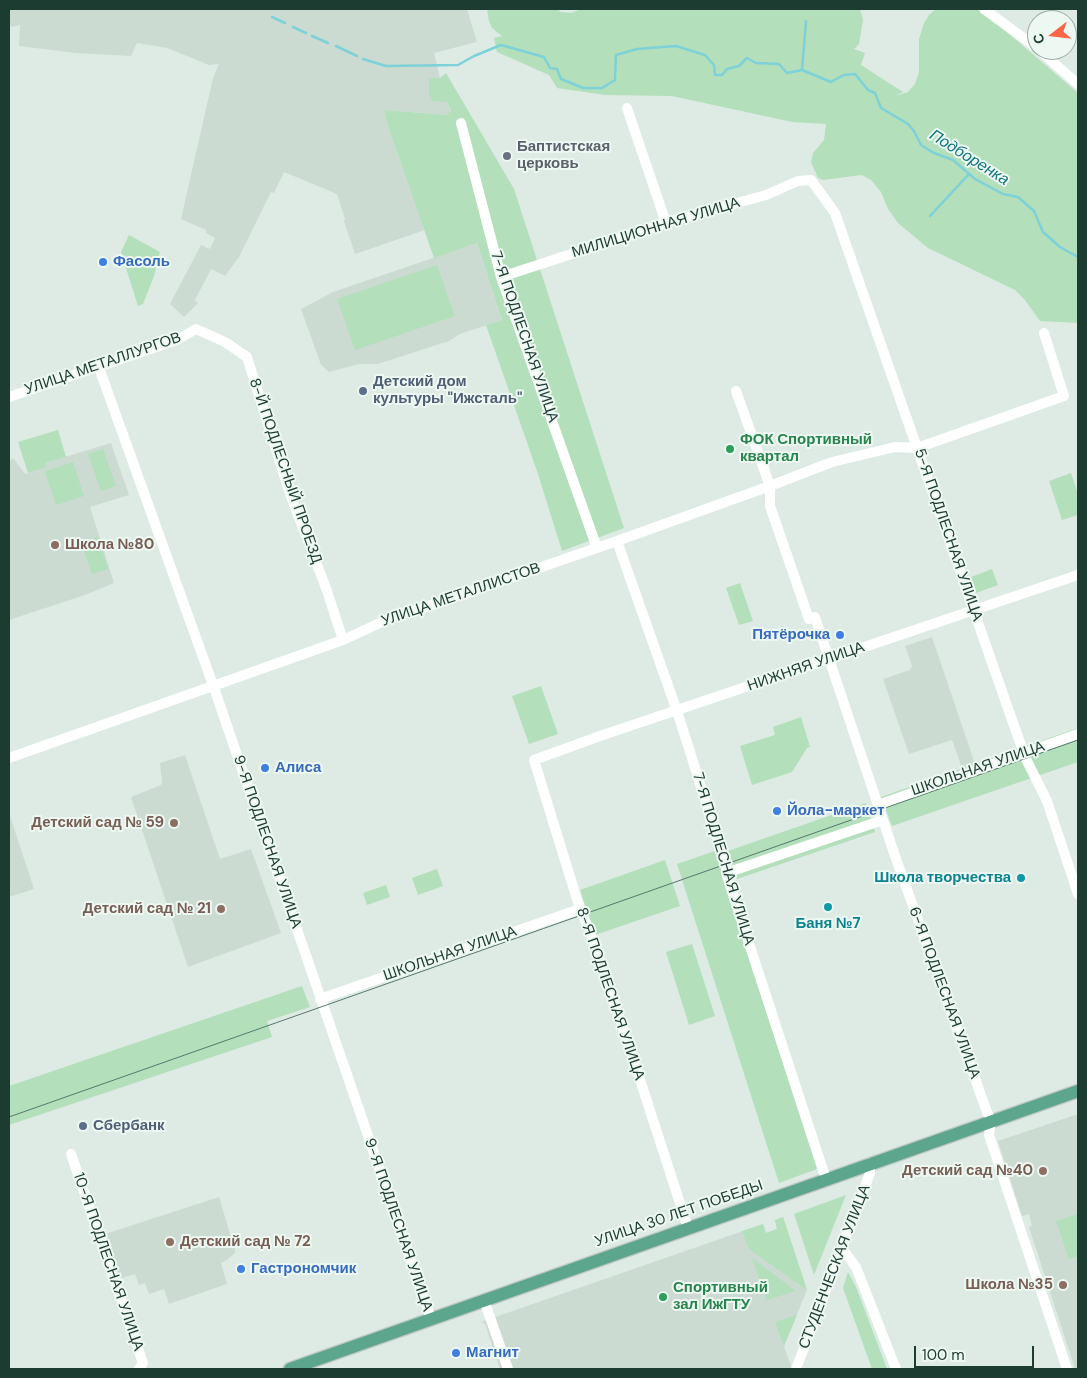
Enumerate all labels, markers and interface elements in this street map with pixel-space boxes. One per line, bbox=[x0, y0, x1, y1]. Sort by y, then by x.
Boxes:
north arrow bbox=[1027, 10, 1077, 60]
text: С bbox=[1028, 32, 1049, 46]
water label: Подборенка bbox=[926, 126, 1012, 190]
place label: Баптистская церковь bbox=[517, 138, 610, 173]
marker: Баптистская церковь bbox=[501, 150, 513, 162]
street label: МИЛИЦИОННАЯ УЛИЦА bbox=[570, 194, 742, 262]
street label: 7-Я ПОДЛЕСНАЯ УЛИЦА bbox=[486, 249, 562, 425]
place label: Фасоль bbox=[113, 253, 170, 271]
marker: Фасоль bbox=[97, 256, 109, 268]
street label: УЛИЦА МЕТАЛЛУРГОВ bbox=[22, 329, 184, 399]
place label: Детский дом культуры "Ижсталь" bbox=[373, 373, 522, 408]
street label: 8-Й ПОДЛЕСНЫЙ ПРОЕЗД bbox=[245, 376, 325, 566]
marker: Детский дом культуры "Ижсталь" bbox=[357, 385, 369, 397]
place label: ФОК Спортивный квартал bbox=[740, 431, 872, 466]
marker: ФОК Спортивный квартал bbox=[724, 443, 736, 455]
street label: 5-Я ПОДЛЕСНАЯ УЛИЦА bbox=[910, 446, 986, 624]
place label: Школа №80 bbox=[65, 536, 154, 554]
marker: Школа №80 bbox=[49, 539, 61, 551]
street label: УЛИЦА МЕТАЛЛИСТОВ bbox=[379, 559, 543, 631]
place label: Пятёрочка bbox=[752, 626, 830, 644]
marker: Пятёрочка bbox=[834, 629, 846, 641]
street label: НИЖНЯЯ УЛИЦА bbox=[745, 639, 867, 695]
street label: ШКОЛЬНАЯ УЛИЦА bbox=[909, 738, 1047, 800]
street label: 9-Я ПОДЛЕСНАЯ УЛИЦА bbox=[229, 753, 305, 931]
place label: Алиса bbox=[275, 759, 321, 777]
marker: Алиса bbox=[259, 762, 271, 774]
street label: 7-Я ПОДЛЕСНАЯ УЛИЦА bbox=[688, 770, 758, 948]
place label: Йола-маркет bbox=[787, 802, 884, 820]
marker: Йола-маркет bbox=[771, 805, 783, 817]
place label: Детский сад № 59 bbox=[31, 814, 164, 832]
marker: Детский сад № 59 bbox=[168, 817, 180, 829]
place label: Школа творчества bbox=[874, 869, 1011, 887]
marker: Школа творчества bbox=[1015, 872, 1027, 884]
place label: Детский сад № 21 bbox=[83, 900, 211, 918]
marker: Баня №7 bbox=[822, 901, 834, 913]
marker: Детский сад № 21 bbox=[215, 903, 227, 915]
street label: 8-Я ПОДЛЕСНАЯ УЛИЦА bbox=[572, 905, 648, 1083]
street label: 6-Я ПОДЛЕСНАЯ УЛИЦА bbox=[904, 905, 984, 1081]
place label: Баня №7 bbox=[795, 915, 861, 933]
street label: ШКОЛЬНАЯ УЛИЦА bbox=[381, 923, 519, 985]
place label: Сбербанк bbox=[93, 1117, 165, 1135]
marker: Сбербанк bbox=[77, 1120, 89, 1132]
street label: 9-Я ПОДЛЕСНАЯ УЛИЦА bbox=[360, 1136, 436, 1314]
place label: Детский сад №40 bbox=[902, 1162, 1033, 1180]
marker: Детский сад №40 bbox=[1037, 1165, 1049, 1177]
street label: 10-Я ПОДЛЕСНАЯ УЛИЦА bbox=[69, 1171, 147, 1353]
street label: УЛИЦА 30 ЛЕТ ПОБЕДЫ bbox=[593, 1177, 765, 1251]
street label: СТУДЕНЧЕСКАЯ УЛИЦА bbox=[795, 1182, 875, 1352]
place label: Детский сад № 72 bbox=[180, 1233, 311, 1251]
marker: Детский сад № 72 bbox=[164, 1236, 176, 1248]
place label: Гастрономчик bbox=[251, 1260, 356, 1278]
marker: Гастрономчик bbox=[235, 1263, 247, 1275]
place label: Школа №35 bbox=[965, 1276, 1053, 1294]
place label: Спортивный зал ИжГТУ bbox=[673, 1279, 768, 1314]
marker: Школа №35 bbox=[1057, 1279, 1069, 1291]
marker: Спортивный зал ИжГТУ bbox=[657, 1291, 669, 1303]
scale bar bbox=[917, 1336, 1037, 1368]
place label: Магнит bbox=[466, 1344, 519, 1362]
text: 100 m bbox=[922, 1345, 965, 1365]
marker: Магнит bbox=[450, 1347, 462, 1359]

